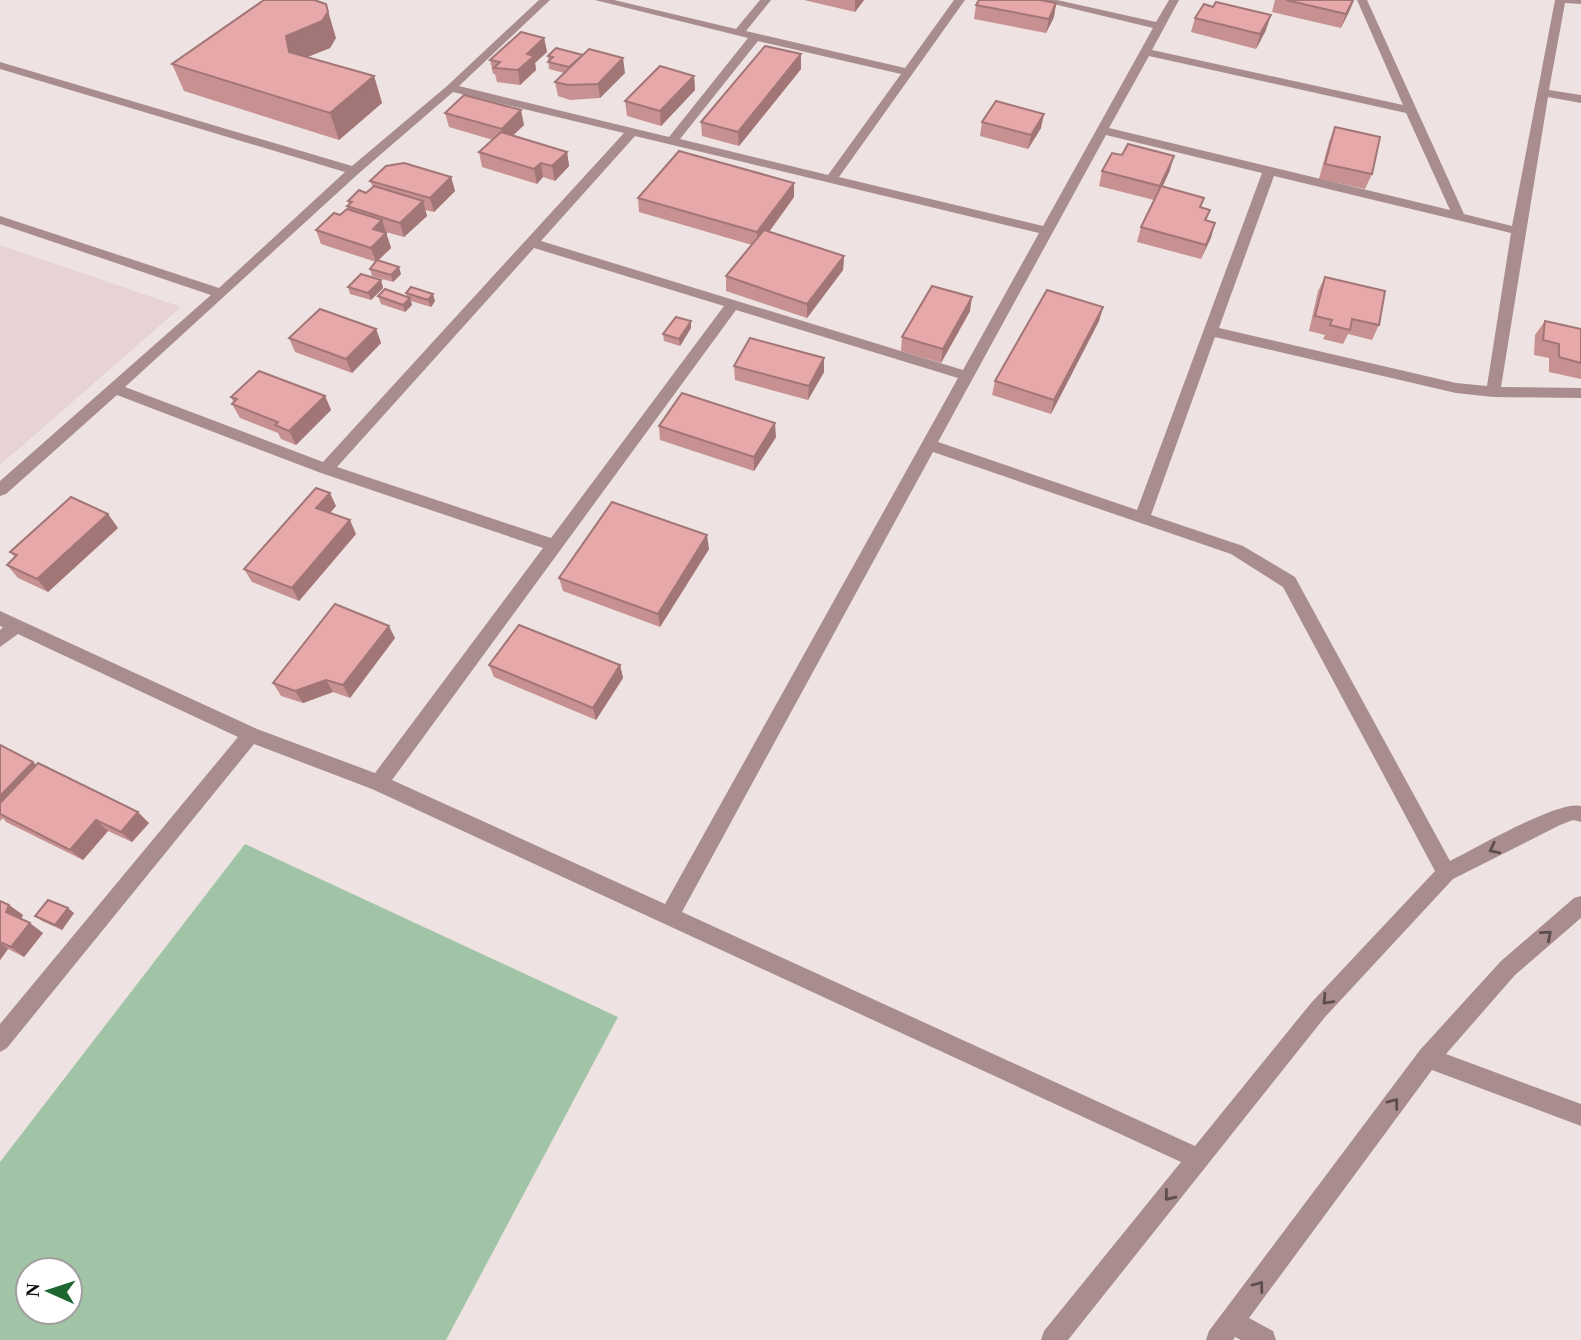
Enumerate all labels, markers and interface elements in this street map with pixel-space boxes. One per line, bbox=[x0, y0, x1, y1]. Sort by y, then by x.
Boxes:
one-way arrow bbox=[1489, 841, 1501, 854]
one-way arrow bbox=[1538, 931, 1551, 943]
one-way arrow bbox=[1323, 992, 1336, 1005]
one-way arrow bbox=[1386, 1098, 1399, 1111]
one-way arrow bbox=[1165, 1189, 1178, 1201]
north arrow bbox=[14, 1256, 84, 1326]
one-way arrow bbox=[1251, 1281, 1263, 1293]
text: N bbox=[22, 1282, 43, 1298]

